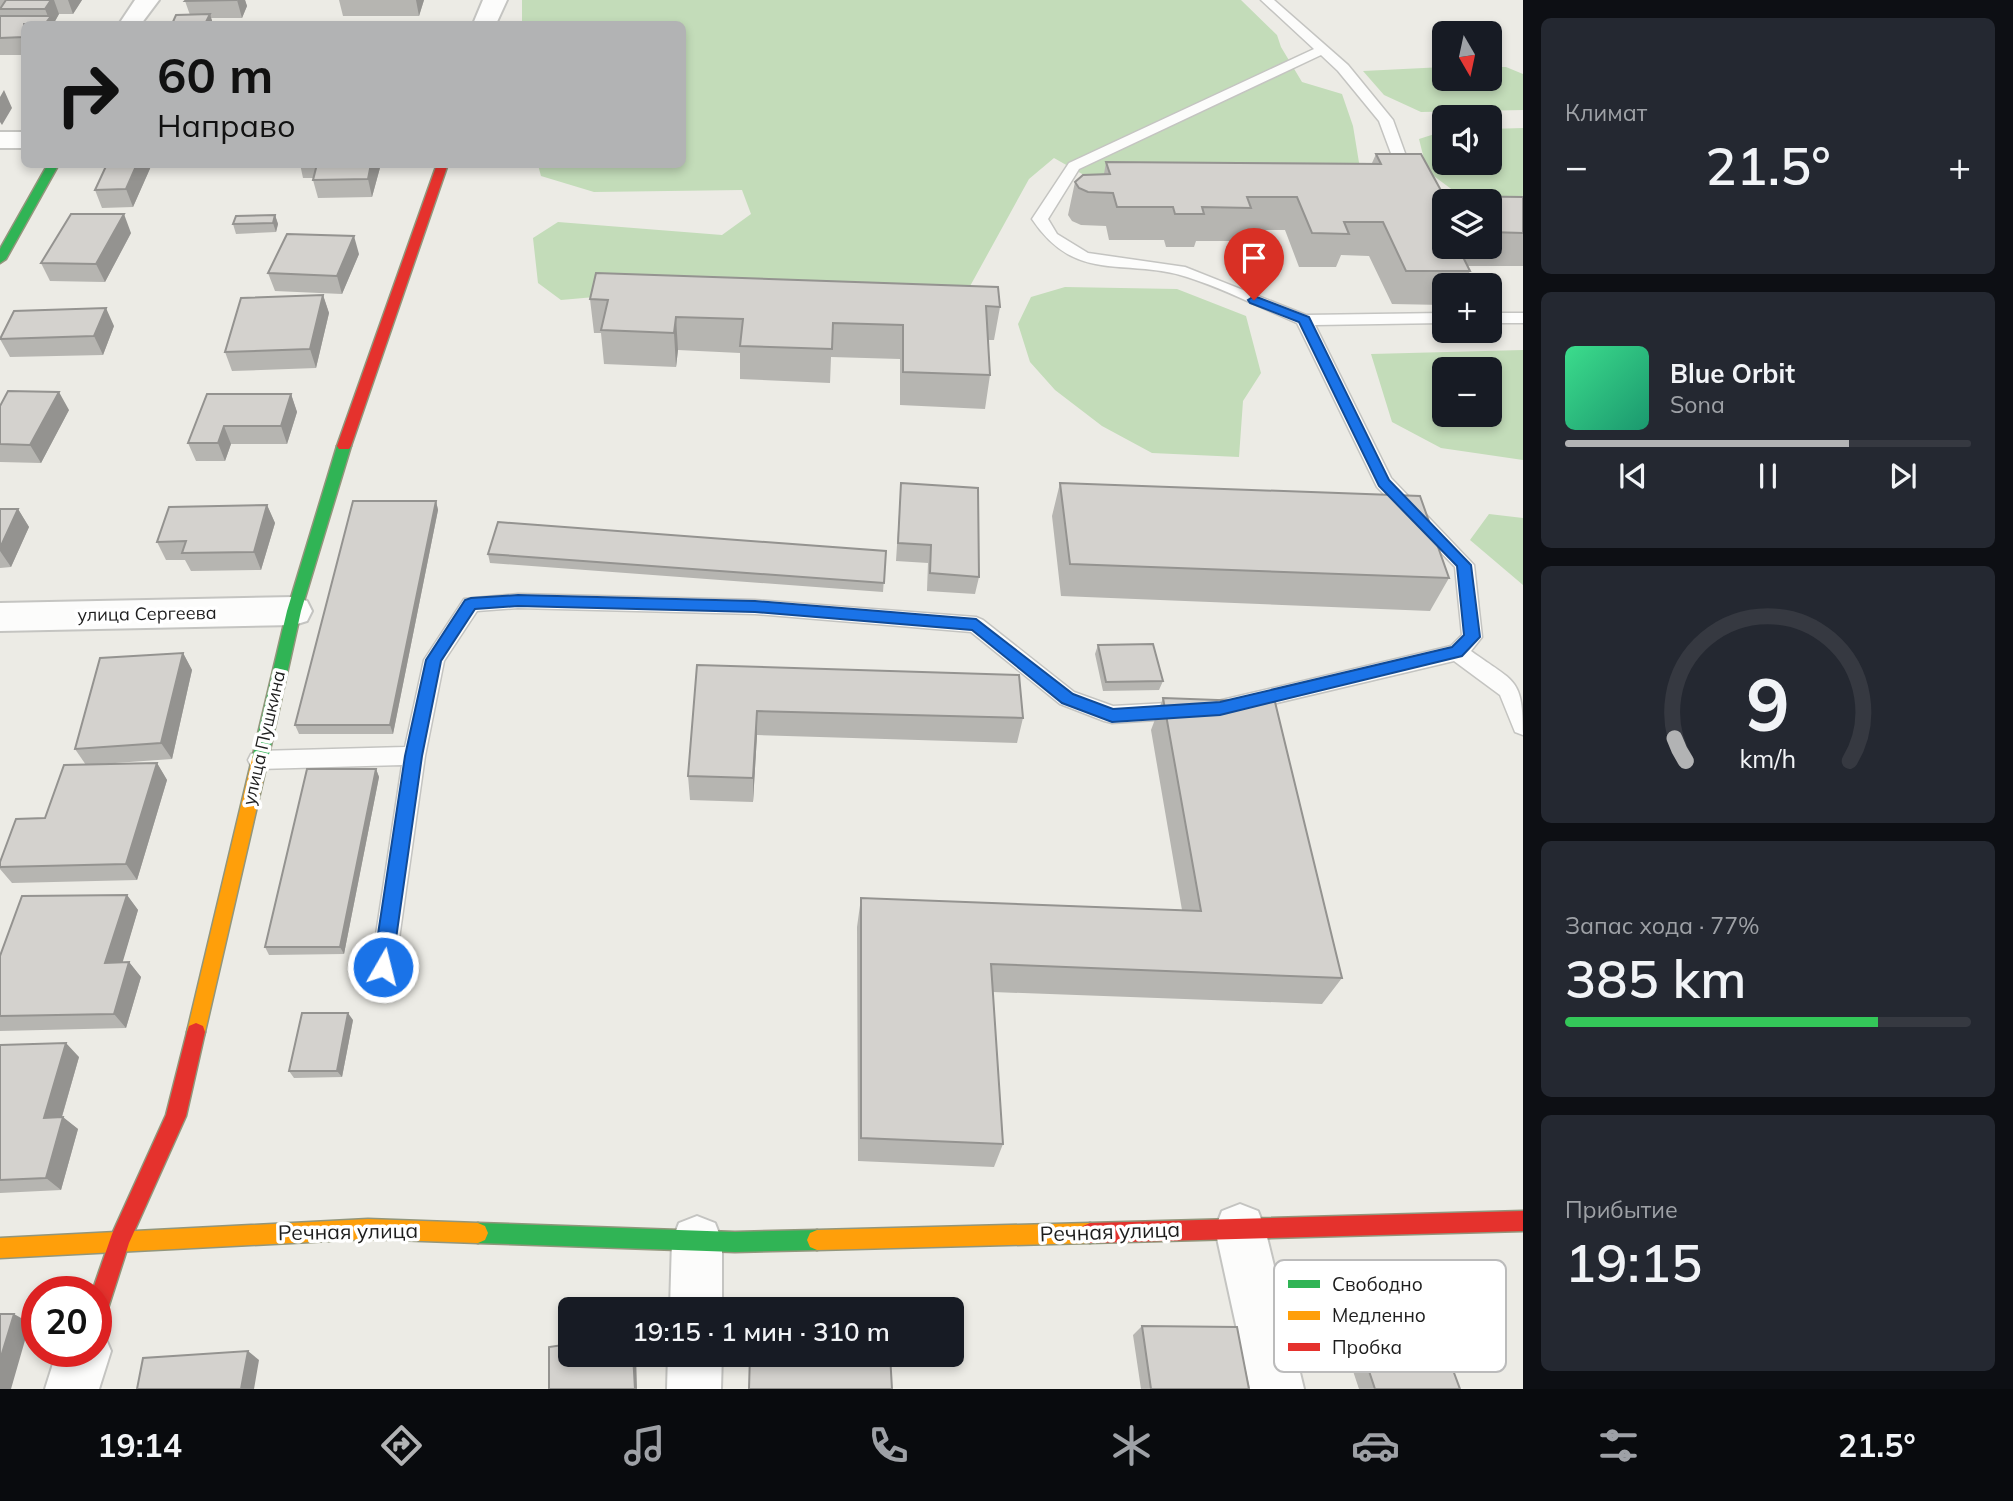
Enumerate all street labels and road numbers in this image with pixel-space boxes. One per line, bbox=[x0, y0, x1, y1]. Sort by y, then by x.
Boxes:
street label: улица Сергеева bbox=[77, 601, 217, 626]
street label: улица Пушкина bbox=[237, 668, 290, 807]
street label: Речная улица bbox=[1039, 1216, 1181, 1246]
street label: Речная улица bbox=[278, 1217, 418, 1245]

